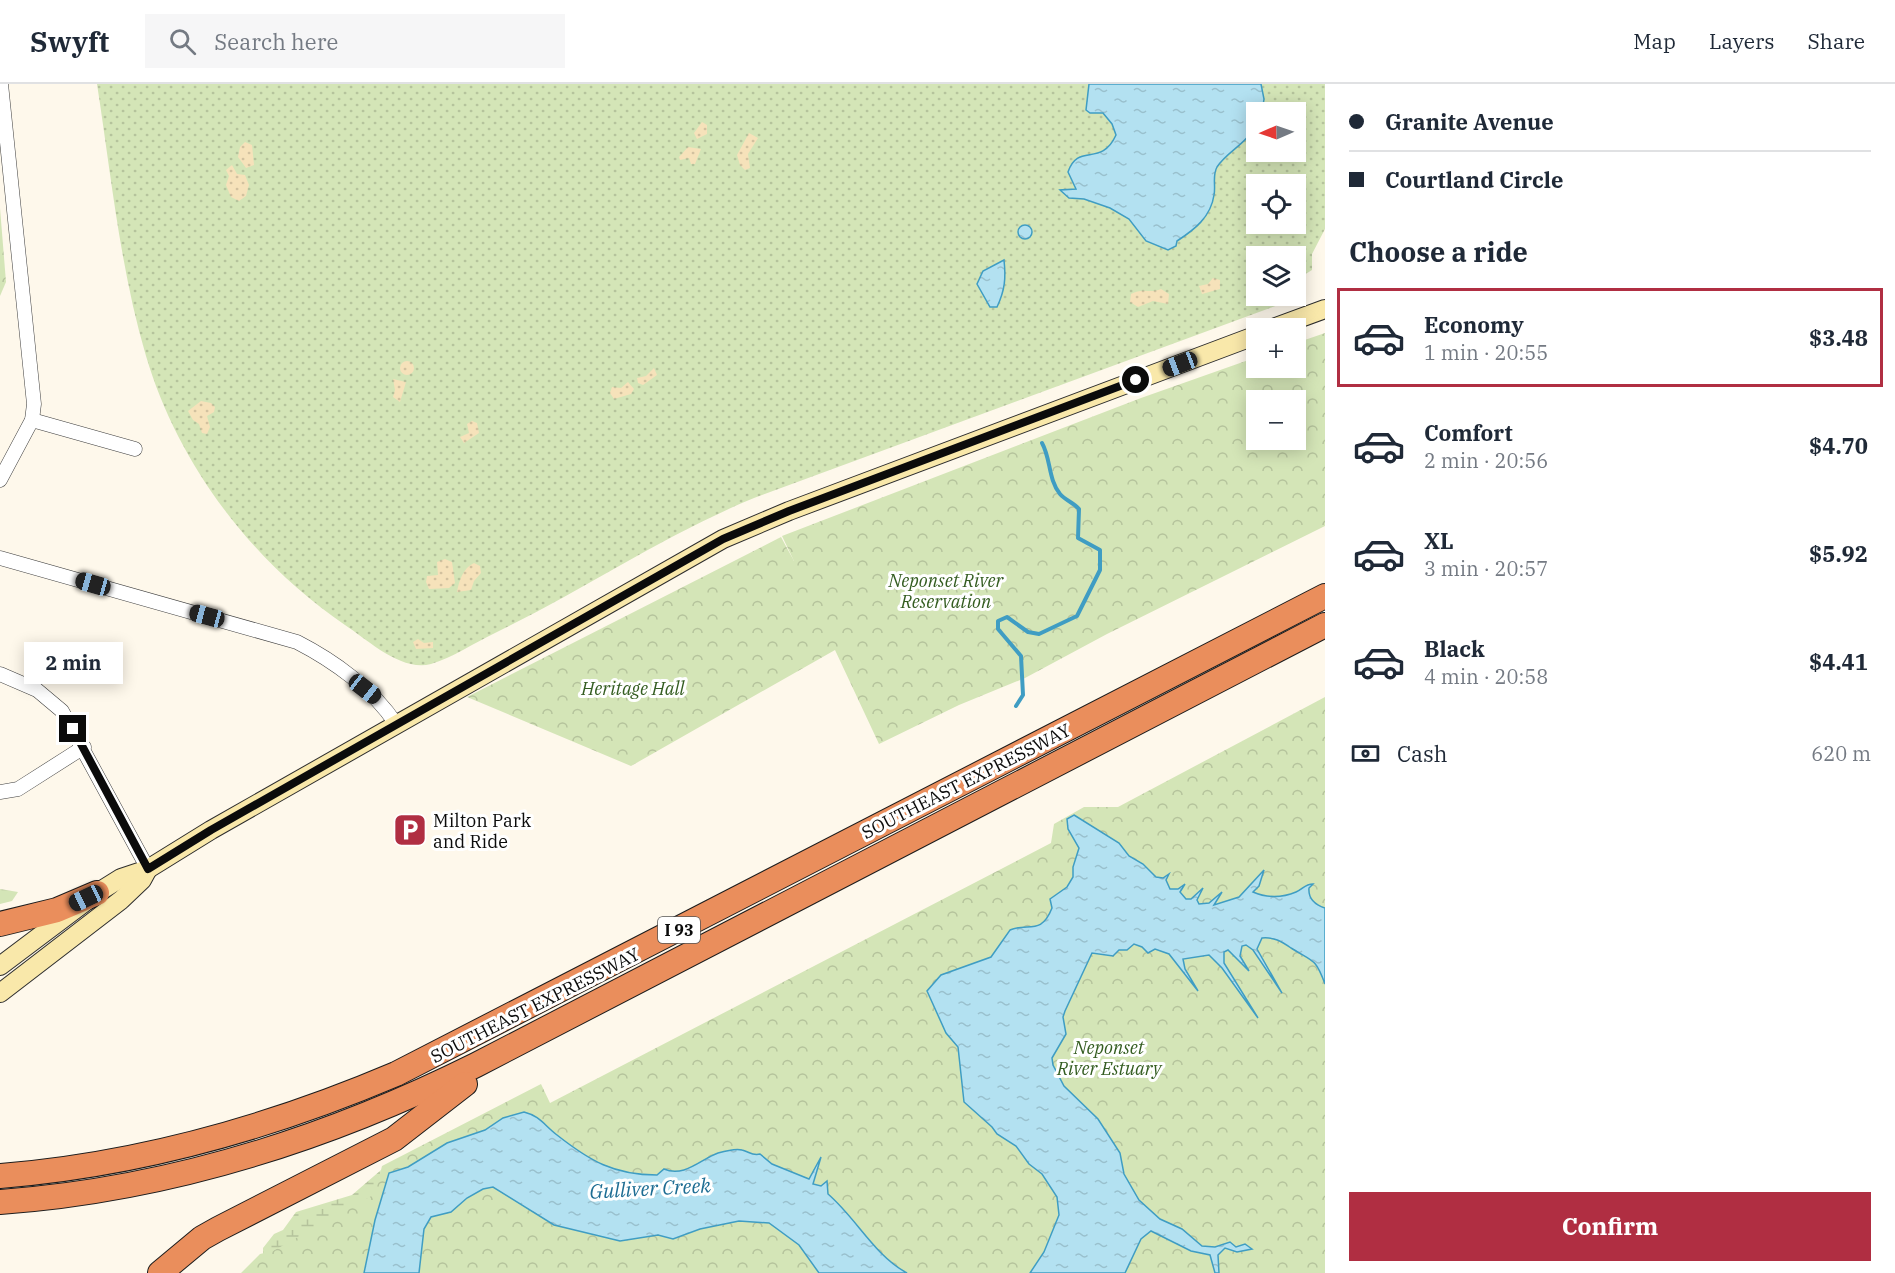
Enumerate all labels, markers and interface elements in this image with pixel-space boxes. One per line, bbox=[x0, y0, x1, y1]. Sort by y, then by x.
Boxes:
search box bbox=[145, 14, 565, 68]
text: Swyft bbox=[30, 23, 109, 60]
icon: search bbox=[166, 25, 199, 58]
text: Search here bbox=[214, 27, 338, 56]
text: Map bbox=[1633, 27, 1676, 55]
text: Layers bbox=[1709, 27, 1775, 55]
text: Share bbox=[1808, 27, 1865, 55]
north arrow bbox=[1246, 102, 1306, 162]
map controls bbox=[1246, 102, 1306, 450]
text: Granite Avenue bbox=[1385, 107, 1554, 136]
text: Courtland Circle bbox=[1385, 165, 1563, 194]
button: locate bbox=[1246, 174, 1306, 234]
text: Choose a ride bbox=[1349, 234, 1528, 269]
button: layers bbox=[1246, 246, 1306, 306]
text: Economy bbox=[1424, 310, 1524, 339]
icon: car bbox=[1352, 311, 1406, 365]
button: + bbox=[1246, 318, 1306, 378]
text: $3.48 bbox=[1809, 323, 1868, 352]
text: 1 min · 20:55 bbox=[1424, 339, 1548, 366]
car bbox=[1160, 349, 1200, 379]
route start bbox=[1122, 366, 1149, 393]
button: − bbox=[1246, 390, 1306, 450]
text: Comfort bbox=[1424, 418, 1513, 447]
icon: car bbox=[1352, 419, 1406, 473]
text: $4.70 bbox=[1809, 431, 1868, 460]
text: 2 min · 20:56 bbox=[1424, 447, 1548, 474]
text: XL bbox=[1424, 526, 1454, 555]
icon: car bbox=[1352, 527, 1406, 581]
text: $5.92 bbox=[1809, 539, 1868, 568]
text: 3 min · 20:57 bbox=[1424, 555, 1548, 582]
park label: Neponset River Reservation bbox=[888, 569, 1005, 613]
car bbox=[73, 570, 113, 598]
car bbox=[187, 603, 227, 629]
text: Black bbox=[1424, 634, 1485, 663]
icon: car bbox=[1352, 635, 1406, 689]
callout: 2 min bbox=[23, 642, 122, 684]
text: $4.41 bbox=[1809, 647, 1868, 676]
text: 2 min bbox=[46, 649, 102, 676]
text: 4 min · 20:58 bbox=[1424, 663, 1548, 690]
car bbox=[345, 671, 385, 707]
park label: Heritage Hall bbox=[580, 677, 686, 700]
route end bbox=[59, 715, 86, 742]
street label: SOUTHEAST EXPRESSWAY bbox=[858, 718, 1075, 844]
icon: cash bbox=[1349, 737, 1382, 770]
text: Cash bbox=[1397, 739, 1448, 768]
text: 620 m bbox=[1811, 740, 1871, 767]
place label: Milton Park and Ride bbox=[433, 809, 532, 853]
parking icon: Milton Park and Ride bbox=[392, 812, 428, 848]
car bbox=[66, 882, 106, 914]
road number: I 93 bbox=[658, 917, 700, 943]
street label: SOUTHEAST EXPRESSWAY bbox=[427, 942, 644, 1068]
park label: Neponset River Estuary bbox=[1056, 1036, 1163, 1080]
water label: Gulliver Creek bbox=[589, 1171, 712, 1205]
button: Confirm bbox=[1349, 1192, 1871, 1261]

